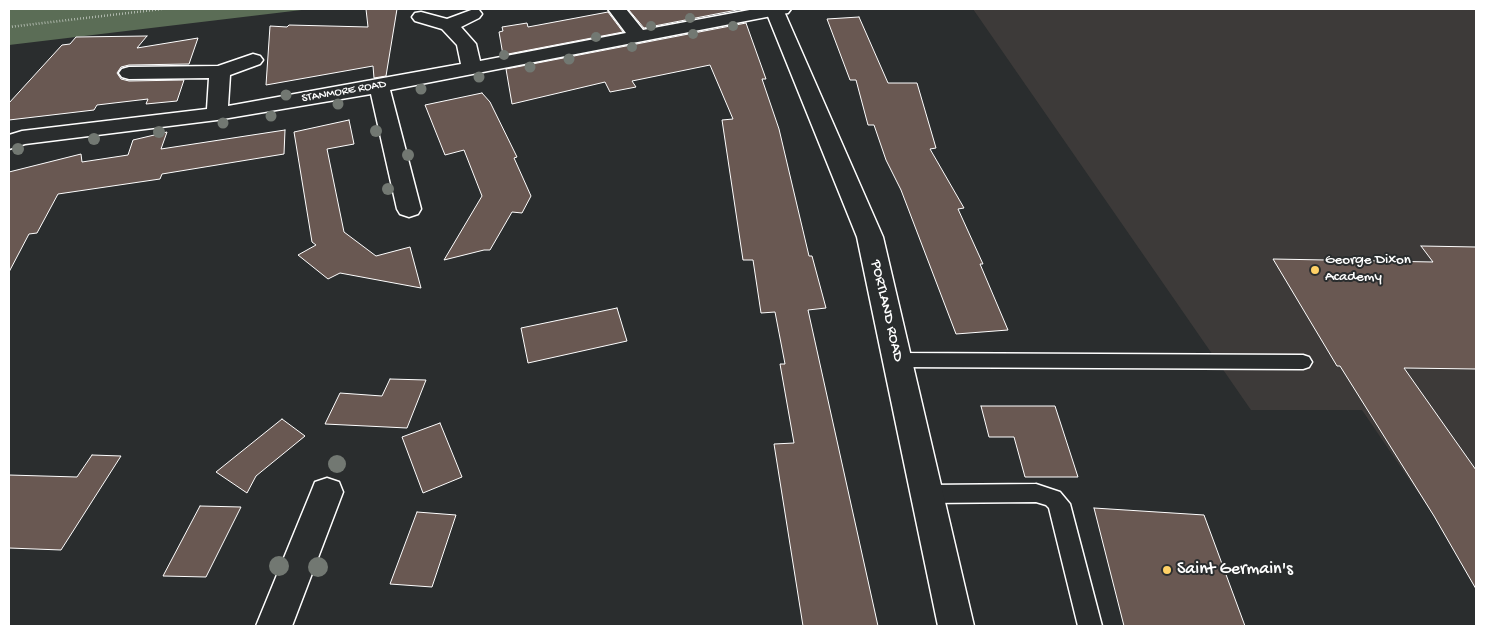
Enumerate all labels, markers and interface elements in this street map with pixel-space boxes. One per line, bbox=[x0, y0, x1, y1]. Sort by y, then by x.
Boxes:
street label: STANMORE ROAD bbox=[301, 77, 387, 107]
place label: George Dixon Academy bbox=[1325, 252, 1411, 287]
street label: PORTLAND ROAD bbox=[866, 258, 906, 364]
marker: George Dixon Academy bbox=[1309, 264, 1321, 276]
place label: Saint Germain's bbox=[1177, 559, 1293, 581]
marker: Saint Germain's bbox=[1161, 564, 1173, 576]

